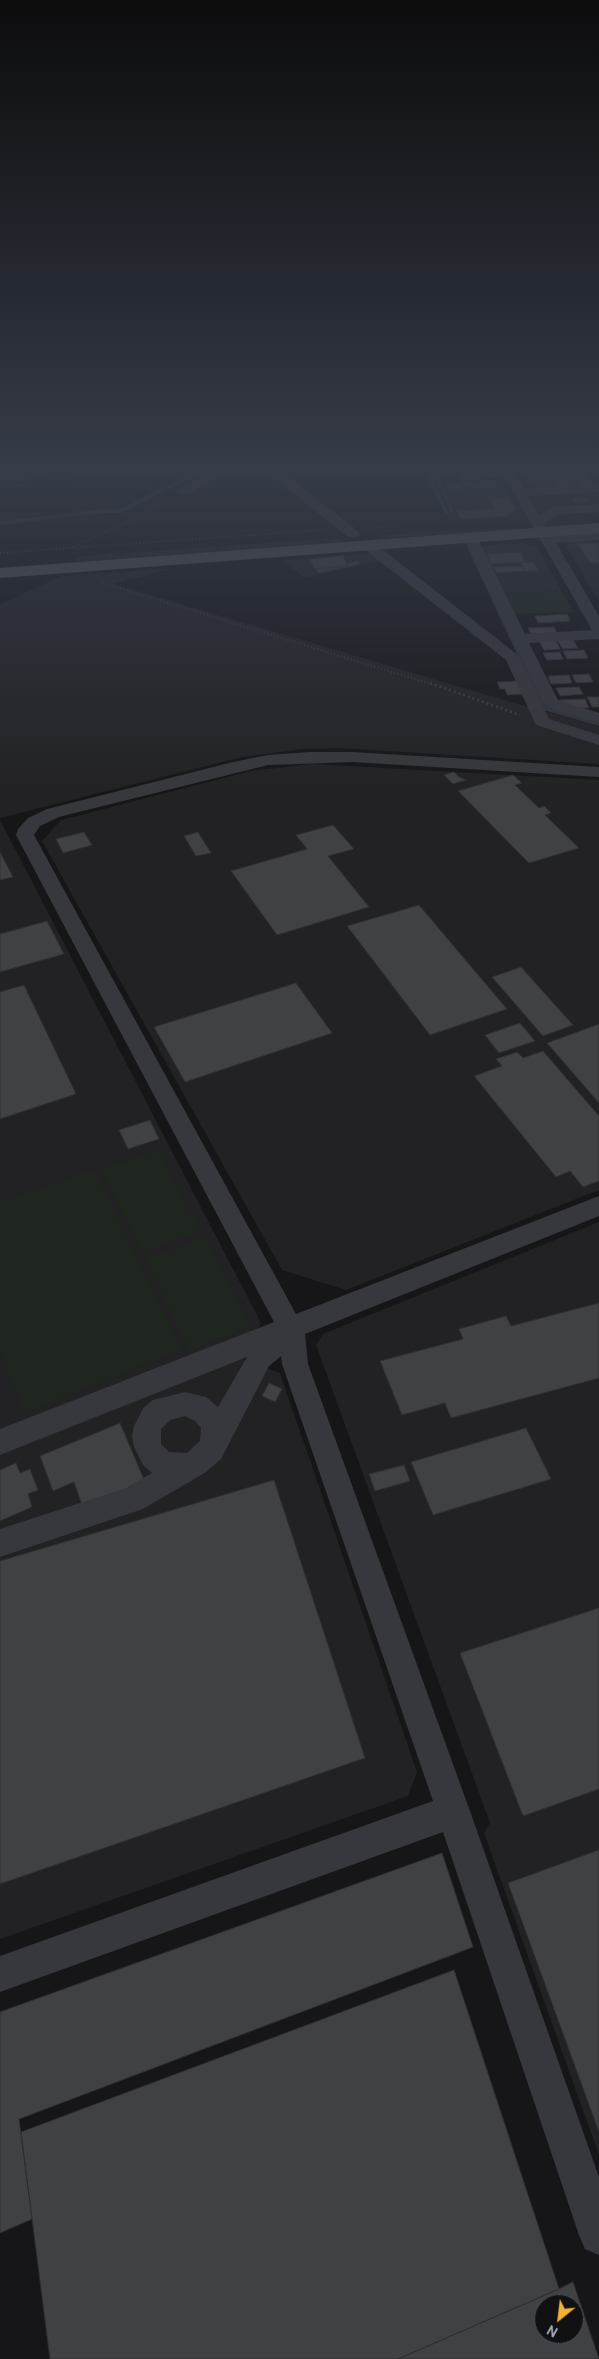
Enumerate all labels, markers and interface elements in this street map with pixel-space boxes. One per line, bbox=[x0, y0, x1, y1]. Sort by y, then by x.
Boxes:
north arrow bbox=[534, 2294, 584, 2344]
text: N bbox=[544, 2321, 561, 2342]

